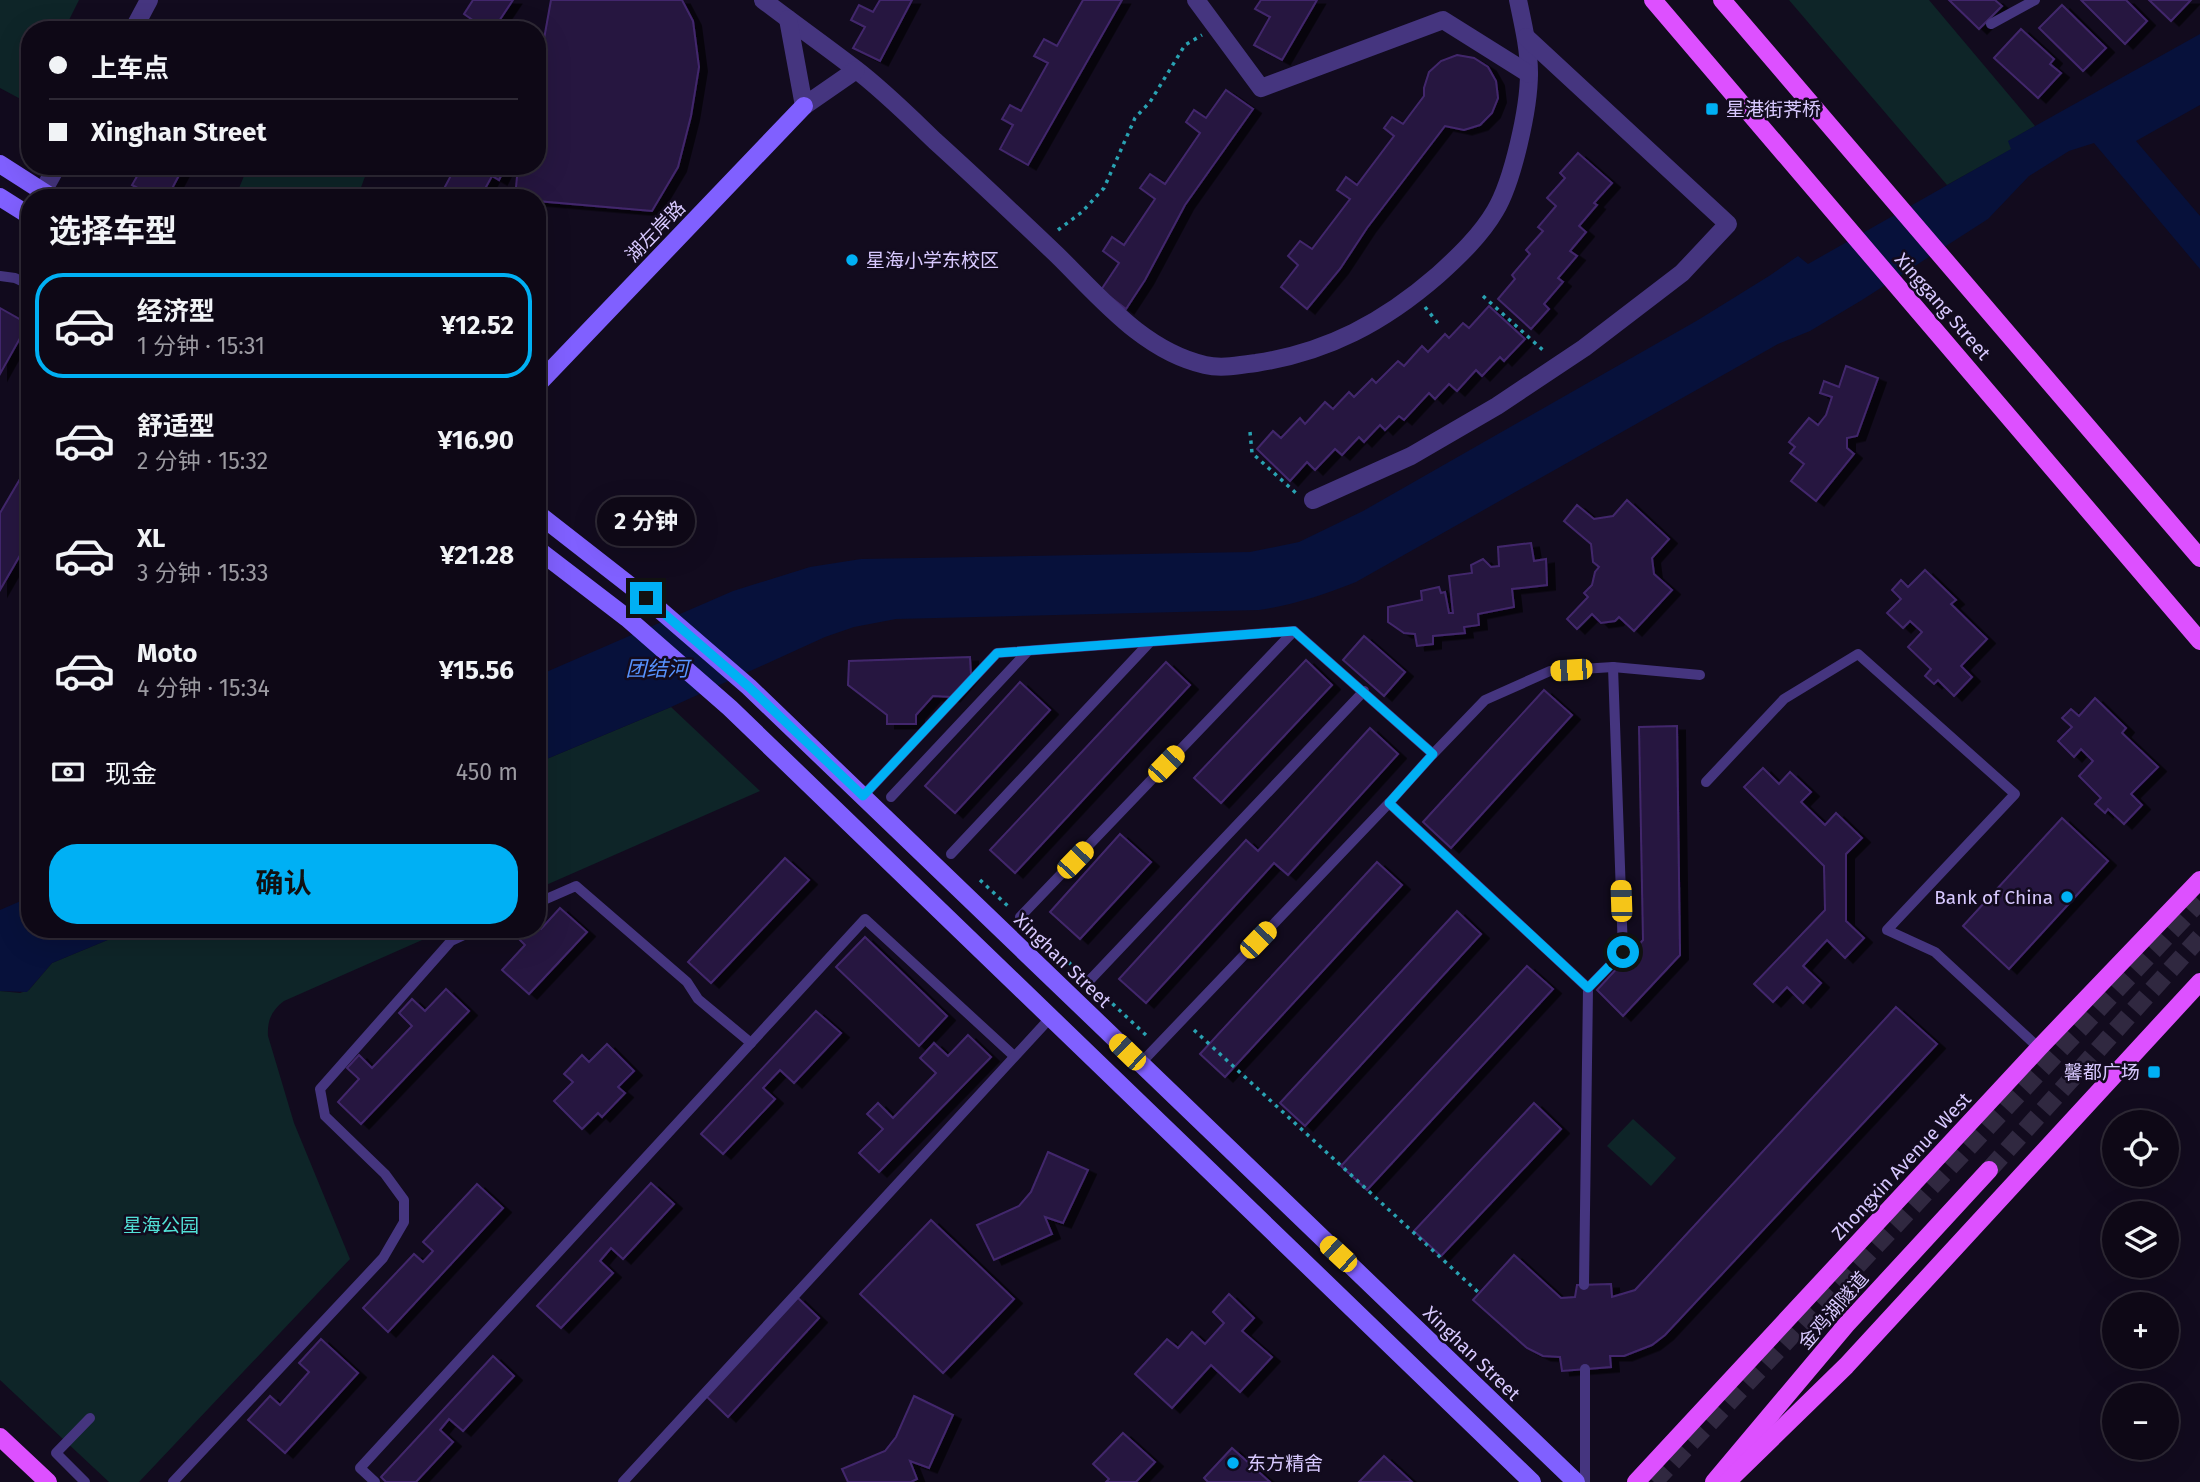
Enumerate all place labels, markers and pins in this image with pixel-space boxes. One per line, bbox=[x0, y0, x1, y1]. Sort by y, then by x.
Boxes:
place label: 星港街荠桥 bbox=[1726, 98, 1821, 121]
marker: 星港街荠桥 bbox=[1704, 101, 1720, 117]
place label: 星海小学东校区 bbox=[866, 249, 999, 272]
marker: 星海小学东校区 bbox=[844, 252, 860, 268]
place label: Bank of China bbox=[1934, 886, 2053, 909]
marker: Bank of China bbox=[2059, 889, 2075, 905]
place label: 馨都广场 bbox=[2064, 1061, 2140, 1084]
marker: 馨都广场 bbox=[2146, 1064, 2162, 1080]
place label: 东方精舍 bbox=[1247, 1452, 1323, 1475]
marker: 东方精舍 bbox=[1225, 1455, 1241, 1471]

